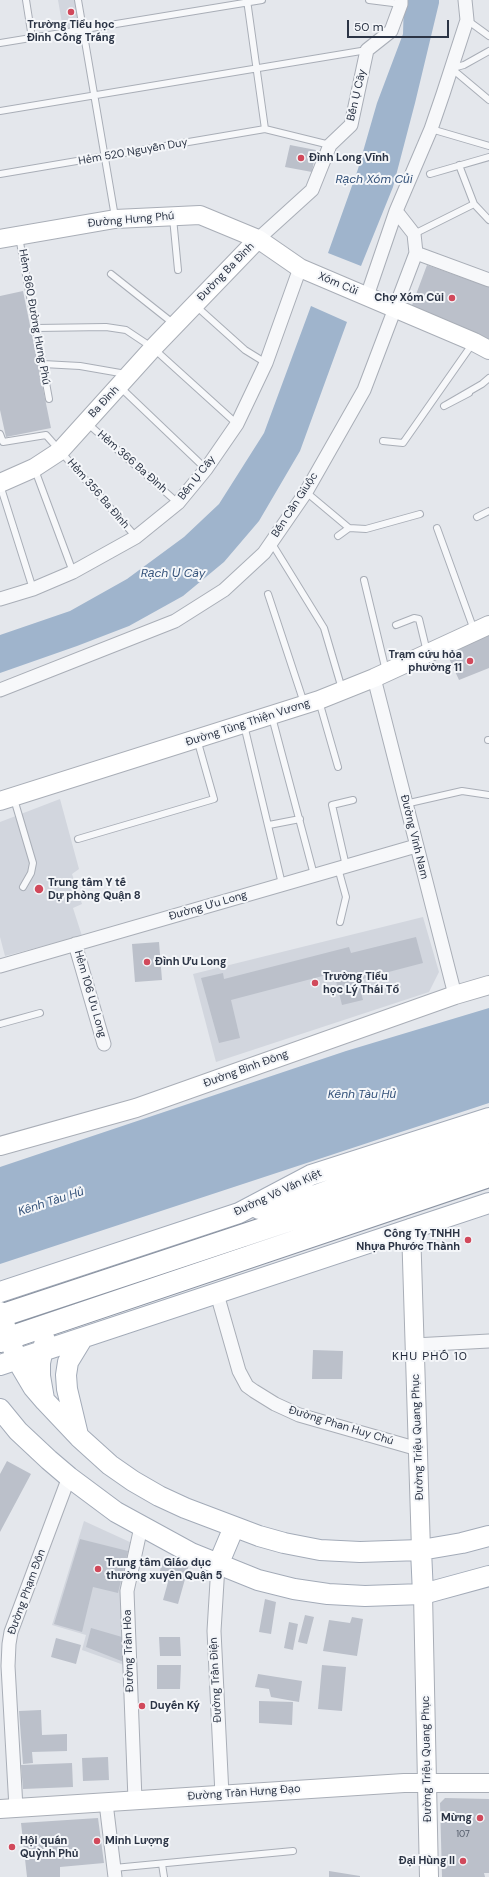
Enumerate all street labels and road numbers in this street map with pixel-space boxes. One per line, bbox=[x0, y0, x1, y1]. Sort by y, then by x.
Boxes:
street label: Bến Ụ Cây bbox=[345, 68, 369, 122]
street label: Hẻm 520 Nguyễn Duy bbox=[77, 136, 189, 168]
street label: Đường Hưng Phú bbox=[87, 210, 175, 230]
street label: Đường Ba Đình bbox=[195, 240, 257, 304]
street label: Hẻm 860 Đường Hưng Phú bbox=[16, 248, 52, 386]
street label: Xóm Củi bbox=[316, 270, 360, 298]
street label: Ba Đình bbox=[86, 383, 122, 421]
street label: Hẻm 366 Ba Đình bbox=[94, 428, 170, 496]
street label: Bến Ụ Cây bbox=[176, 453, 218, 503]
street label: Hẻm 356 Ba Đình bbox=[64, 457, 132, 531]
street label: Bến Cần Giuộc bbox=[269, 470, 321, 540]
street label: Đường Tùng Thiện Vương bbox=[184, 697, 312, 749]
street label: Đường Vĩnh Nam bbox=[397, 793, 431, 881]
street label: Đường Ưu Long bbox=[167, 889, 249, 923]
street label: Hẻm 106 Ưu Long bbox=[71, 949, 109, 1039]
street label: Đường Bình Đông bbox=[202, 1048, 290, 1090]
street label: Đường Võ Văn Kiệt bbox=[232, 1167, 324, 1219]
street label: Đường Triệu Quang Phục bbox=[409, 1373, 427, 1501]
street label: Đường Phan Huy Chú bbox=[287, 1404, 395, 1448]
street label: Đường Phạm Đôn bbox=[5, 1547, 49, 1637]
street label: Đường Trần Hòa bbox=[121, 1609, 137, 1693]
street label: Đường Trần Điện bbox=[207, 1637, 225, 1723]
street label: Đường Triệu Quang Phục bbox=[419, 1696, 435, 1822]
street label: Đường Trần Hưng Đạo bbox=[187, 1782, 301, 1804]

